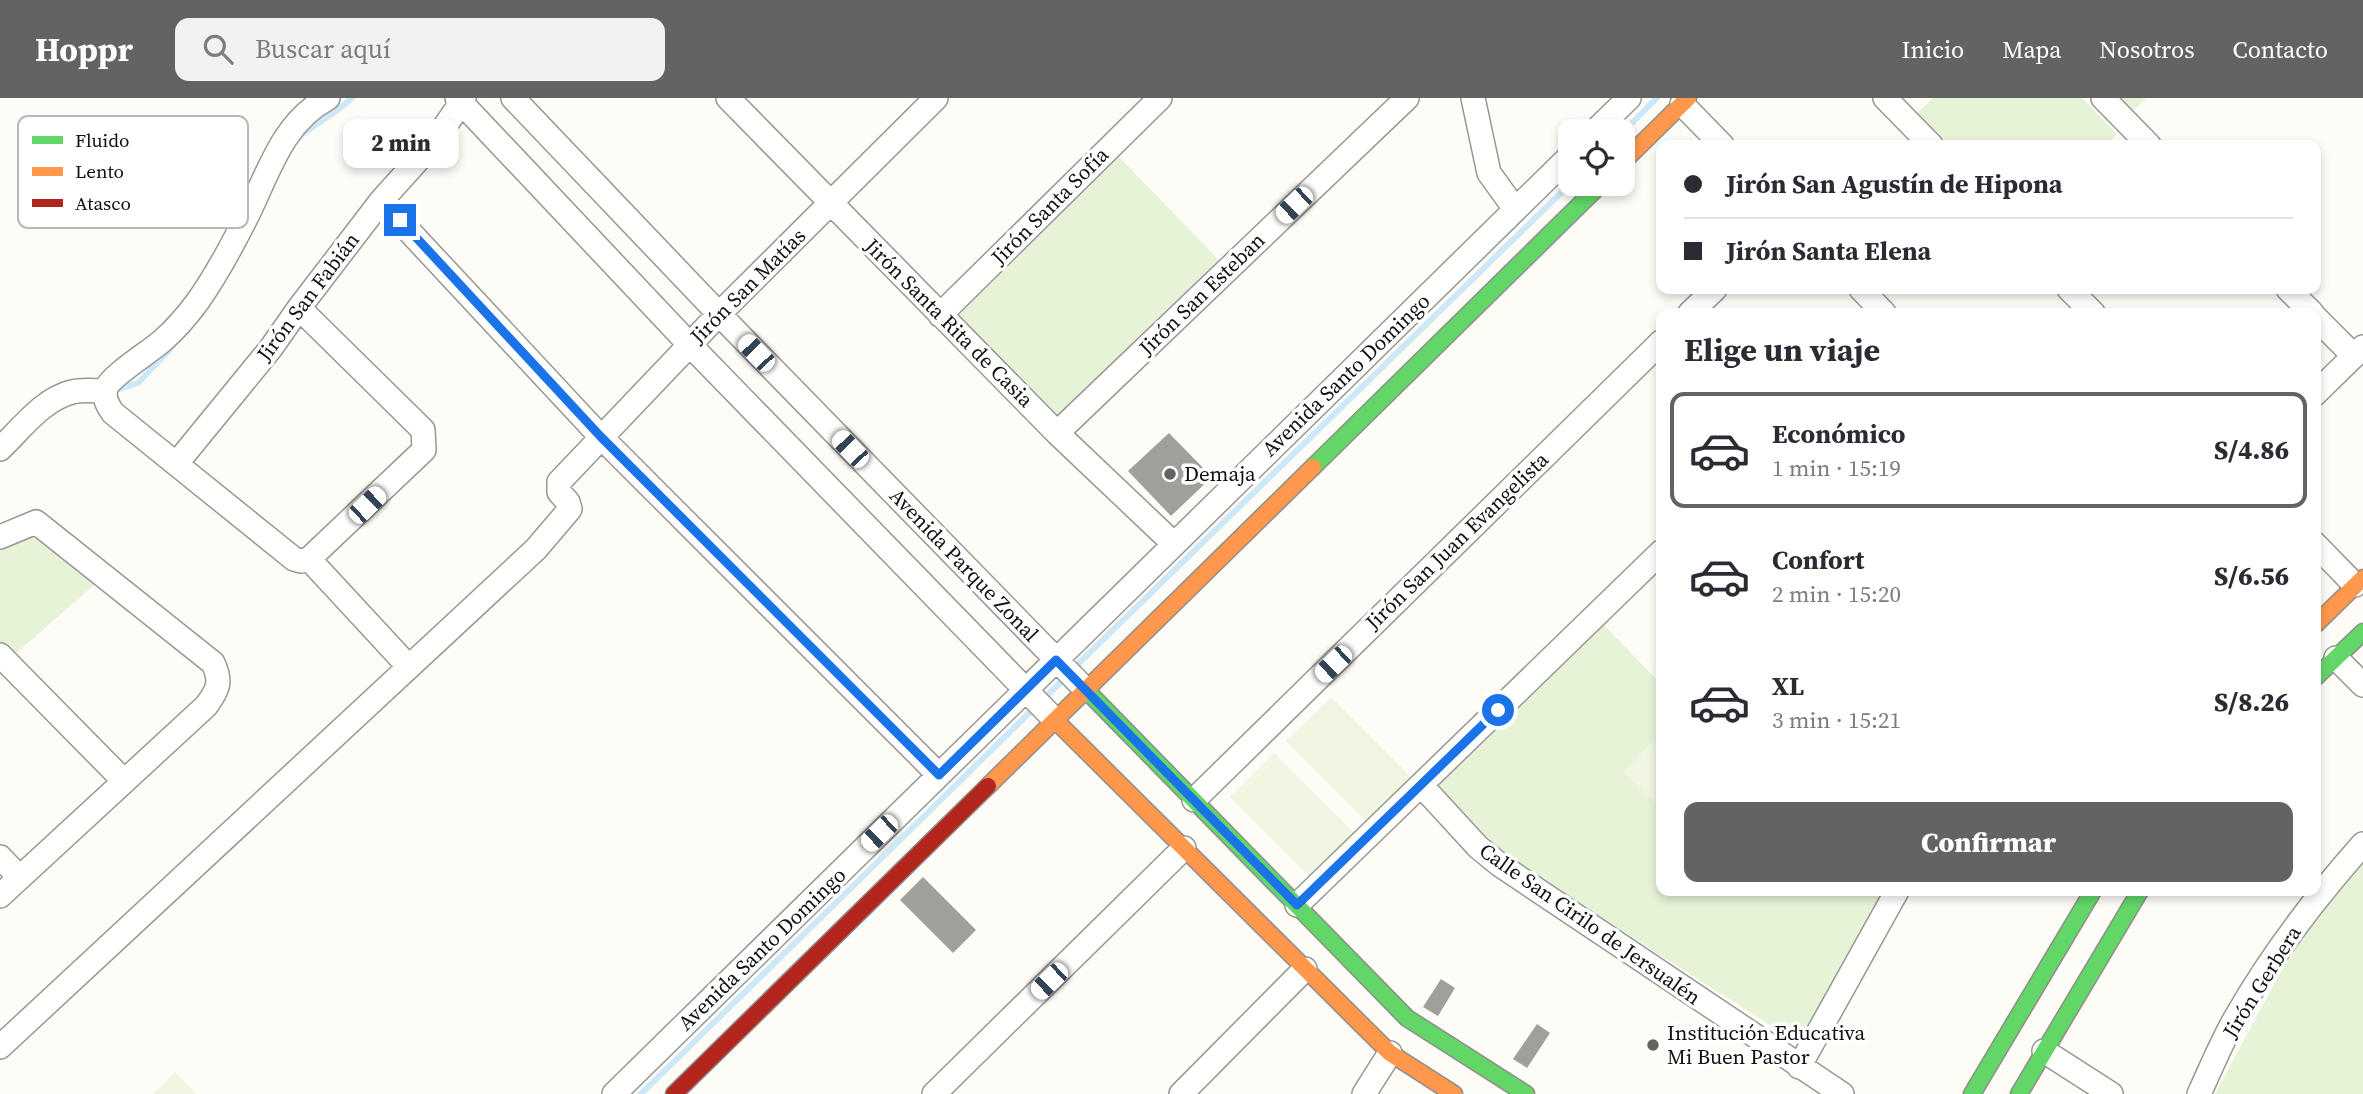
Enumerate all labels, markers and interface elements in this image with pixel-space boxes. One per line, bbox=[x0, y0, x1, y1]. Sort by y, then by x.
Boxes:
search box bbox=[175, 18, 665, 81]
text: Hoppr bbox=[35, 27, 133, 72]
icon: search bbox=[199, 30, 237, 68]
text: Buscar aquí bbox=[255, 31, 391, 67]
text: Inicio bbox=[1902, 33, 1964, 66]
text: Mapa bbox=[2002, 33, 2061, 66]
text: Nosotros bbox=[2099, 33, 2195, 66]
text: Contacto bbox=[2233, 33, 2328, 66]
legend bbox=[18, 116, 248, 228]
callout: 2 min bbox=[342, 118, 458, 167]
map controls bbox=[1558, 119, 1635, 196]
button: locate bbox=[1558, 119, 1635, 196]
text: Fluido bbox=[75, 127, 129, 153]
text: 2 min bbox=[371, 127, 431, 159]
street label: Jirón Santa Sofía bbox=[984, 140, 1115, 272]
text: Lento bbox=[75, 158, 124, 184]
text: Jirón San Agustín de Hipona bbox=[1726, 166, 2063, 202]
car bbox=[1272, 183, 1317, 227]
text: Atasco bbox=[75, 190, 131, 216]
route end bbox=[384, 204, 416, 236]
street label: Jirón San Matías bbox=[683, 221, 812, 351]
street label: Jirón San Fabián bbox=[249, 226, 366, 368]
street label: Jirón San Esteban bbox=[1131, 226, 1271, 362]
street label: Jirón Santa Rita de Casia bbox=[858, 231, 1040, 414]
text: Jirón Santa Elena bbox=[1726, 233, 1931, 269]
street label: Avenida Santo Domingo bbox=[1255, 287, 1436, 463]
text: Elige un viaje bbox=[1684, 328, 1880, 372]
car bbox=[734, 331, 779, 375]
text: Económico bbox=[1772, 416, 1905, 452]
icon: car bbox=[1688, 419, 1751, 482]
car bbox=[828, 427, 873, 471]
text: S/4.86 bbox=[2214, 432, 2289, 468]
street label: Jirón San Juan Evangelista bbox=[1358, 445, 1555, 637]
text: 1 min · 15:19 bbox=[1772, 452, 1901, 484]
place label: Demaja bbox=[1184, 459, 1256, 488]
marker: Demaja bbox=[1162, 466, 1178, 482]
street label: Avenida Parque Zonal bbox=[883, 481, 1045, 648]
car bbox=[345, 483, 390, 527]
text: Confort bbox=[1772, 542, 1864, 578]
icon: car bbox=[1688, 545, 1751, 608]
text: S/6.56 bbox=[2214, 558, 2289, 594]
text: 2 min · 15:20 bbox=[1772, 578, 1901, 610]
car bbox=[1311, 642, 1356, 686]
text: XL bbox=[1772, 668, 1804, 704]
icon: car bbox=[1688, 671, 1751, 734]
text: S/8.26 bbox=[2214, 684, 2289, 720]
route start bbox=[1482, 694, 1514, 726]
text: 3 min · 15:21 bbox=[1772, 704, 1901, 736]
button: Confirmar bbox=[1684, 802, 2293, 882]
car bbox=[857, 811, 902, 855]
street label: Calle San Cirilo de Jersualén bbox=[1474, 836, 1707, 1011]
street label: Avenida Santo Domingo bbox=[671, 861, 852, 1037]
street label: Jirón Gerbera bbox=[2215, 920, 2308, 1044]
car bbox=[1027, 959, 1072, 1003]
place label: Institución Educativa Mi Buen Pastor bbox=[1667, 1018, 1866, 1071]
marker: Institución Educativa Mi Buen Pastor bbox=[1645, 1037, 1661, 1053]

